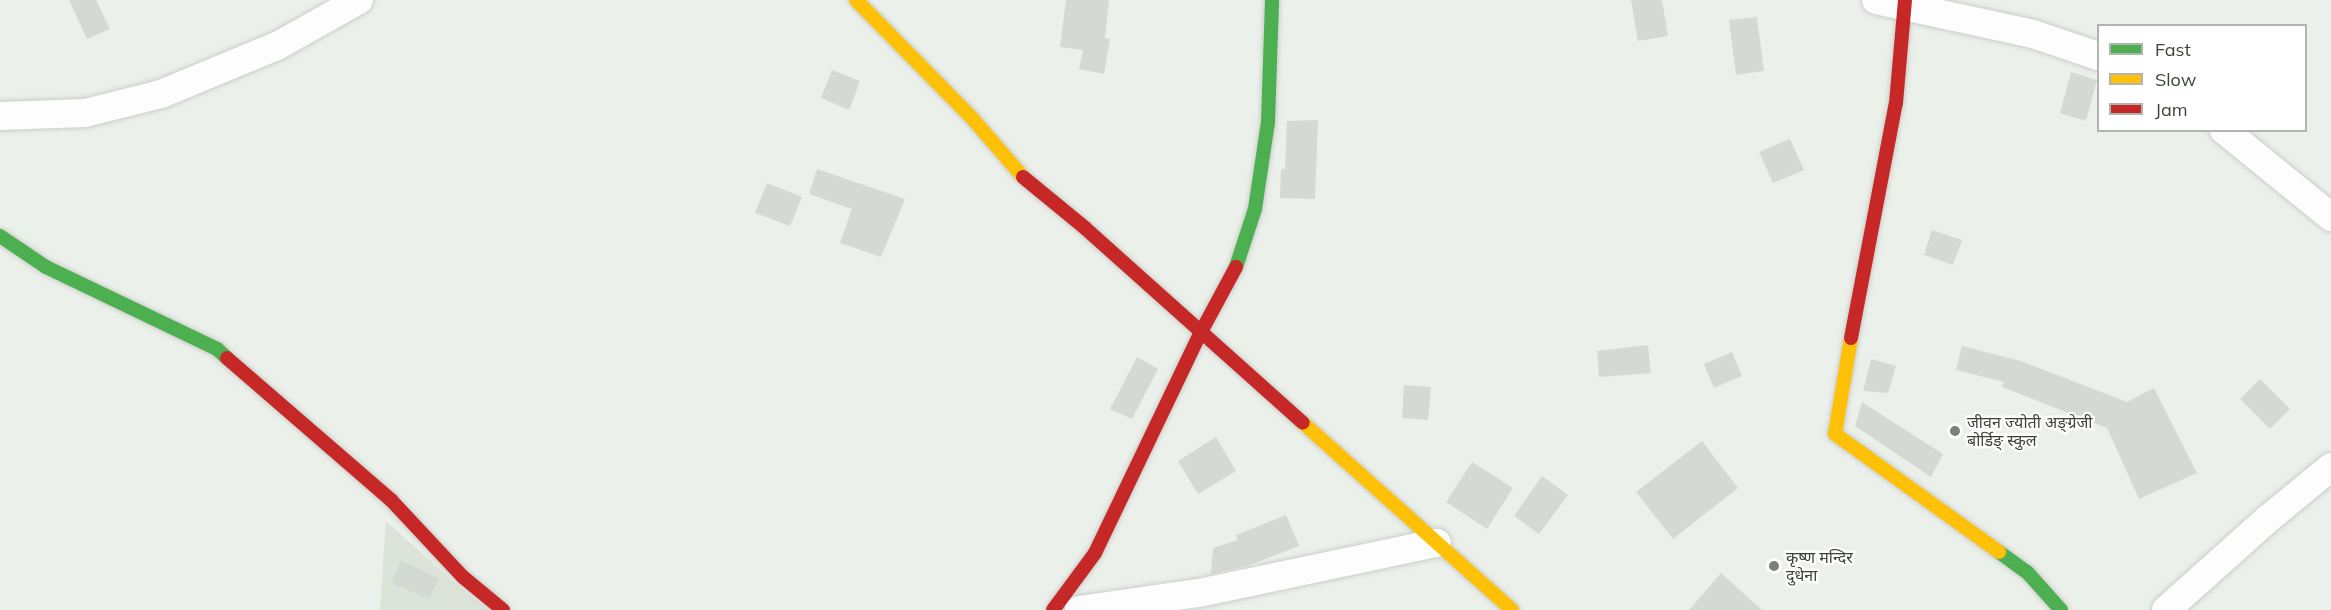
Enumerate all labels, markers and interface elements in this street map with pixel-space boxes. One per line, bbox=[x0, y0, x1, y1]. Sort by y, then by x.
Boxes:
legend bbox=[2097, 24, 2307, 132]
text: Fast bbox=[2155, 38, 2191, 61]
text: Slow bbox=[2155, 68, 2196, 91]
text: Jam bbox=[2155, 98, 2188, 121]
place label: जीवन ज्योती अङ्ग्रेजी बोर्डिङ् स्कुल bbox=[1967, 412, 2092, 450]
marker: जीवन ज्योती अङ्ग्रेजी बोर्डिङ् स्कुल bbox=[1948, 424, 1962, 438]
place label: कृष्ण मन्दिर दुधेना bbox=[1786, 547, 1853, 585]
marker: कृष्ण मन्दिर दुधेना bbox=[1767, 559, 1781, 573]

